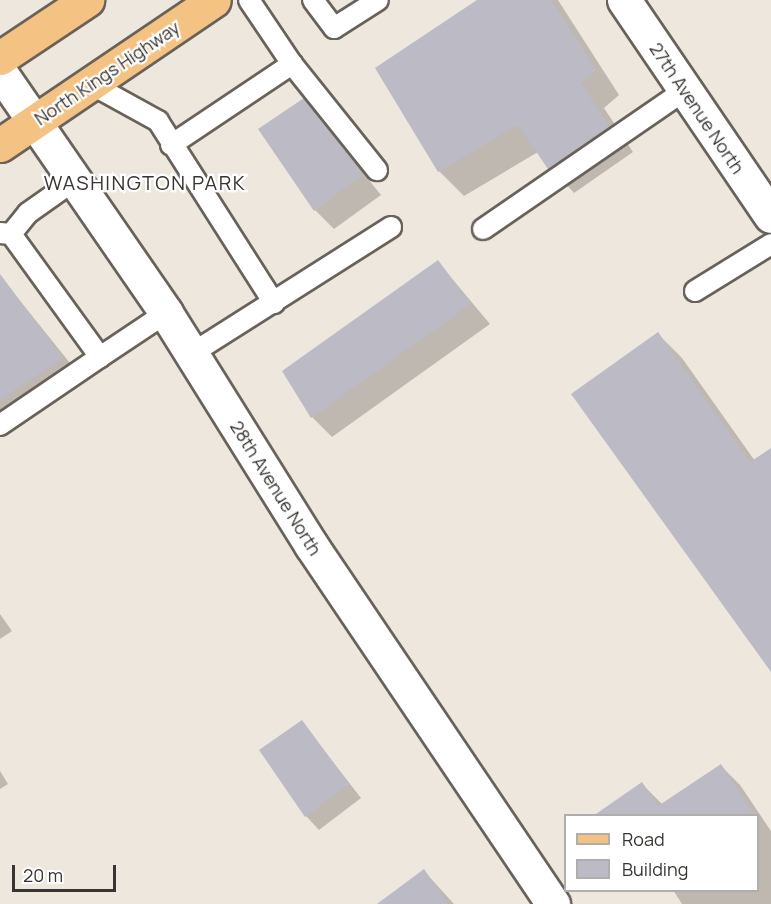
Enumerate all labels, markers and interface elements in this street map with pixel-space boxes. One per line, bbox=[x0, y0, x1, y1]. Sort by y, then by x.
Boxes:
street label: North Kings Highway bbox=[30, 16, 184, 130]
street label: 27th Avenue North bbox=[645, 38, 749, 178]
district label: WASHINGTON PARK bbox=[44, 170, 246, 194]
street label: 28th Avenue North bbox=[226, 417, 326, 559]
legend bbox=[564, 814, 759, 892]
text: Road bbox=[622, 827, 665, 851]
scale bar bbox=[15, 853, 118, 891]
text: Building bbox=[622, 857, 688, 881]
text: 20 m bbox=[23, 863, 63, 887]

